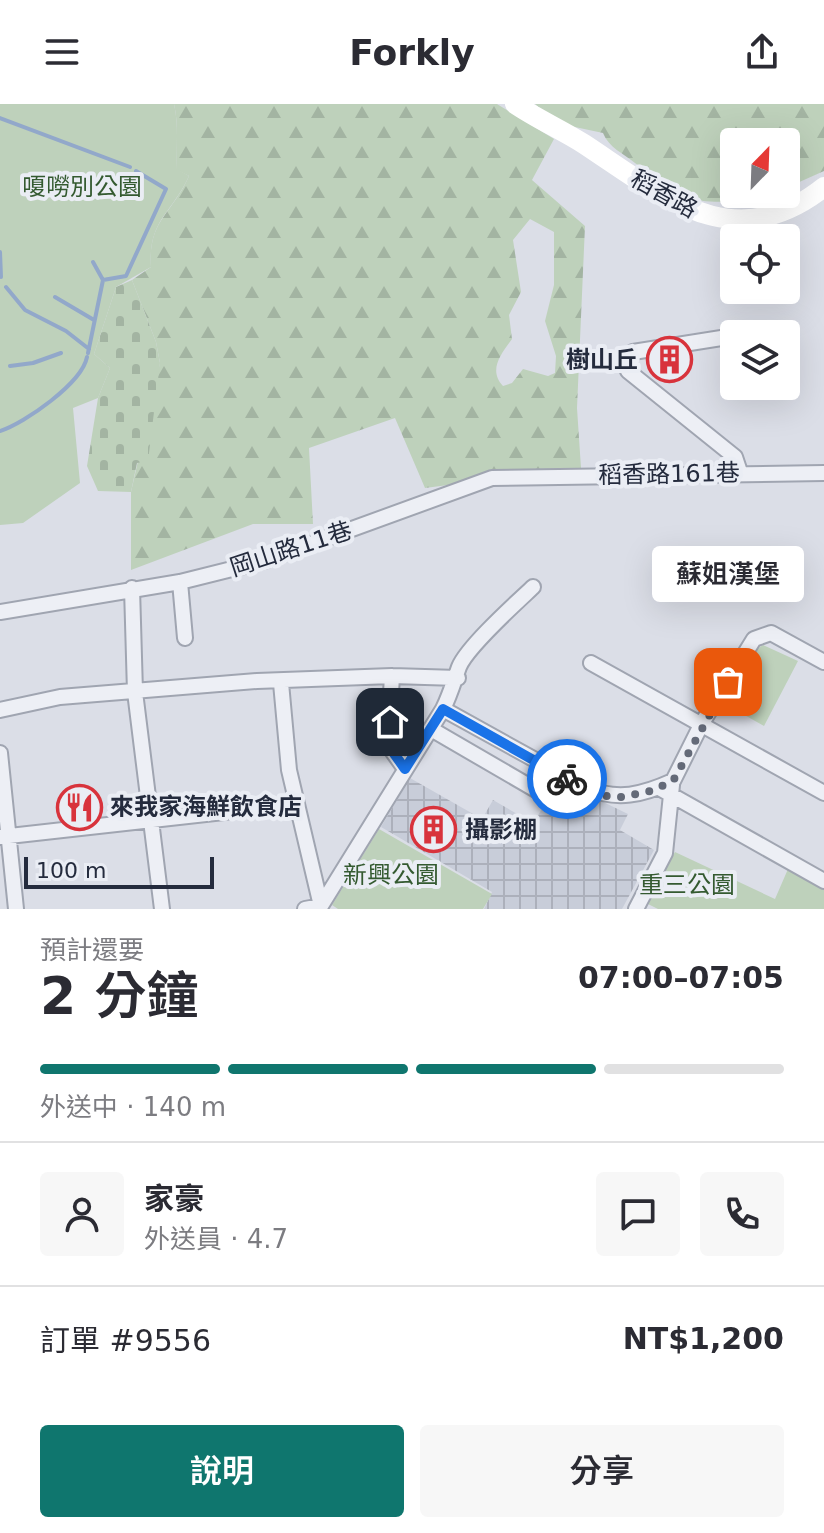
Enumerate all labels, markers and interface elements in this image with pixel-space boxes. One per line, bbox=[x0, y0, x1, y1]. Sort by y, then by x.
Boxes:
icon: menu bbox=[40, 30, 84, 74]
icon: share bbox=[740, 30, 784, 74]
text: Forkly bbox=[349, 32, 475, 73]
north arrow bbox=[720, 128, 800, 208]
map controls bbox=[720, 128, 800, 400]
street label: 稻香路 bbox=[626, 164, 702, 224]
park label: 嗄嘮別公園 bbox=[22, 173, 142, 201]
button: locate bbox=[720, 224, 800, 304]
button: layers bbox=[720, 320, 800, 400]
building icon: 樹山丘 bbox=[645, 336, 693, 384]
place label: 樹山丘 bbox=[566, 346, 638, 374]
street label: 稻香路161巷 bbox=[598, 459, 740, 489]
street label: 岡山路11巷 bbox=[226, 516, 356, 582]
callout: 蘇姐漢堡 bbox=[652, 546, 804, 602]
text: 蘇姐漢堡 bbox=[676, 559, 780, 589]
pin bbox=[694, 648, 762, 716]
icon: bag bbox=[706, 660, 750, 704]
pin bbox=[356, 688, 424, 756]
icon: home bbox=[368, 700, 412, 744]
courier bbox=[527, 739, 607, 819]
icon: bike bbox=[545, 757, 589, 801]
restaurant icon: 來我家海鮮飲食店 bbox=[55, 783, 103, 831]
place label: 來我家海鮮飲食店 bbox=[110, 793, 302, 821]
building icon: 攝影棚 bbox=[410, 806, 458, 854]
place label: 攝影棚 bbox=[465, 816, 537, 844]
scale bar bbox=[24, 853, 214, 889]
text: 100 m bbox=[36, 858, 106, 883]
park label: 新興公園 bbox=[343, 861, 439, 889]
park label: 重三公園 bbox=[639, 871, 735, 899]
text: 預計還要 bbox=[40, 935, 144, 965]
text: 07:00–07:05 bbox=[578, 960, 784, 995]
text: 2 分鐘 bbox=[40, 966, 198, 1026]
text: 外送中 · 140 m bbox=[40, 1092, 226, 1122]
button: person bbox=[40, 1172, 124, 1256]
button: chat bbox=[596, 1172, 680, 1256]
button: phone bbox=[700, 1172, 784, 1256]
text: 家豪 bbox=[144, 1181, 204, 1216]
text: 外送員 · 4.7 bbox=[144, 1224, 288, 1254]
text: NT$1,200 bbox=[623, 1321, 784, 1356]
text: 訂單 #9556 bbox=[40, 1323, 211, 1358]
button: 說明 bbox=[40, 1425, 404, 1517]
button: 分享 bbox=[420, 1425, 784, 1517]

